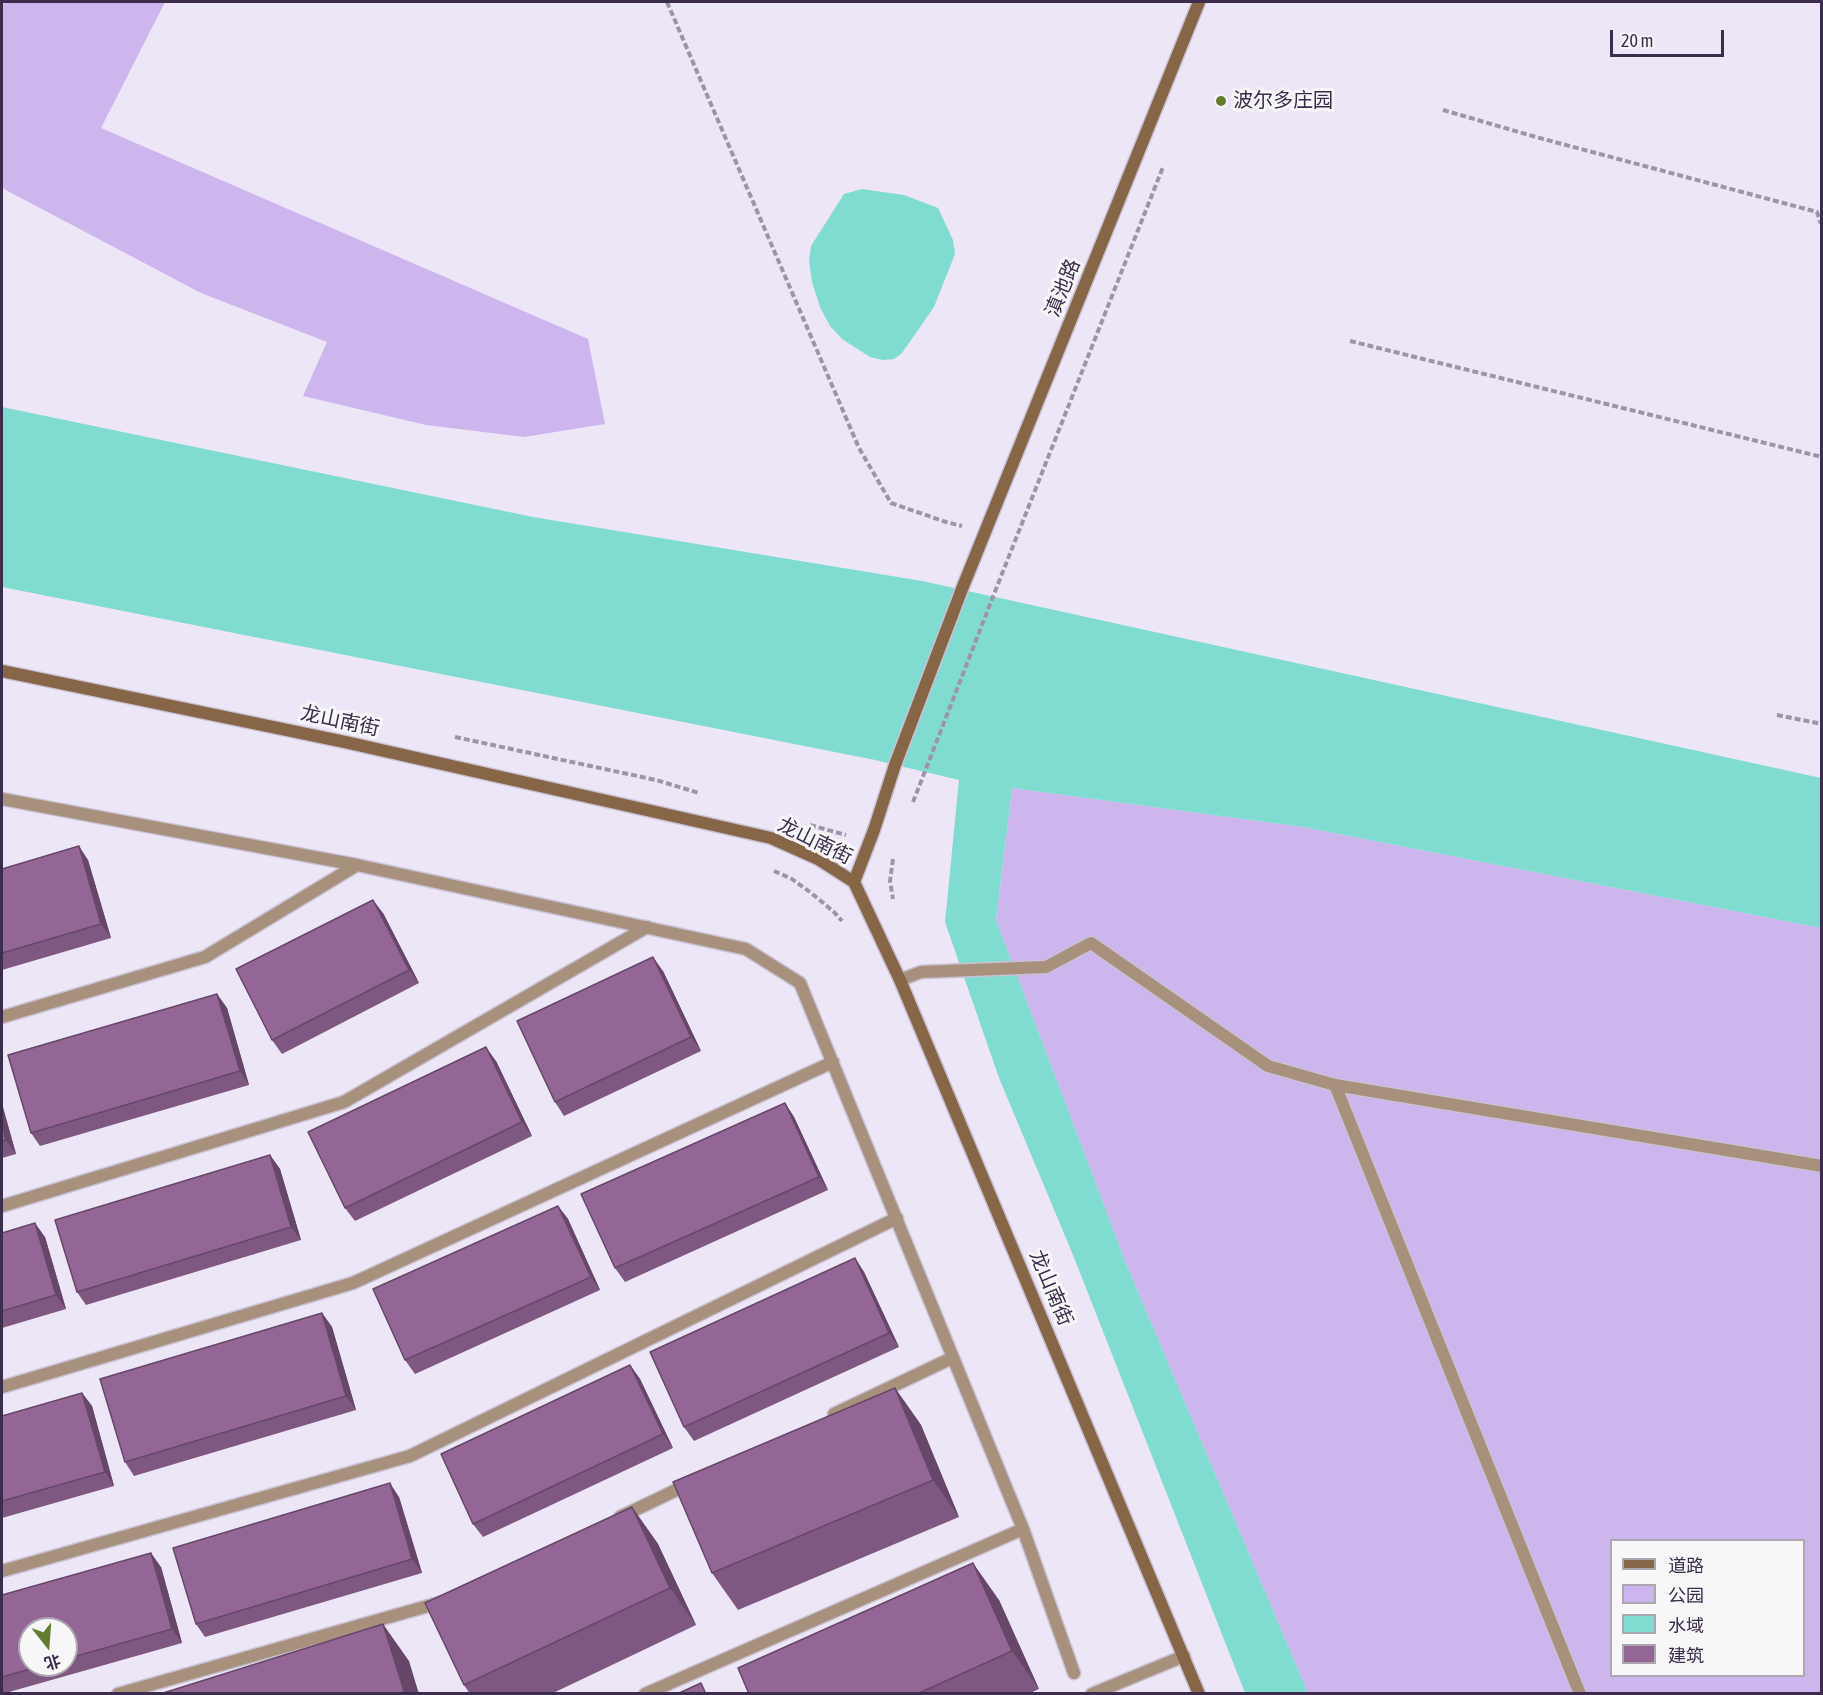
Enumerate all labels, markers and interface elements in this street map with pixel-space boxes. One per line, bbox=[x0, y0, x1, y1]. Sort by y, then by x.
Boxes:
scale bar bbox=[1613, 18, 1727, 56]
text: 20 m bbox=[1621, 30, 1653, 51]
place label: 波尔多庄园 bbox=[1233, 89, 1333, 113]
marker: 波尔多庄园 bbox=[1214, 94, 1228, 108]
street label: 滇池路 bbox=[1041, 256, 1085, 320]
street label: 龙山南街 bbox=[298, 701, 382, 741]
street label: 龙山南街 bbox=[774, 813, 856, 869]
street label: 龙山南街 bbox=[1024, 1246, 1078, 1330]
legend bbox=[1610, 1539, 1805, 1677]
text: 道路 bbox=[1668, 1555, 1704, 1576]
text: 公园 bbox=[1668, 1585, 1704, 1606]
text: 水域 bbox=[1668, 1615, 1704, 1636]
north arrow bbox=[18, 1617, 78, 1677]
text: 建筑 bbox=[1668, 1645, 1704, 1666]
text: 北 bbox=[42, 1651, 63, 1673]

